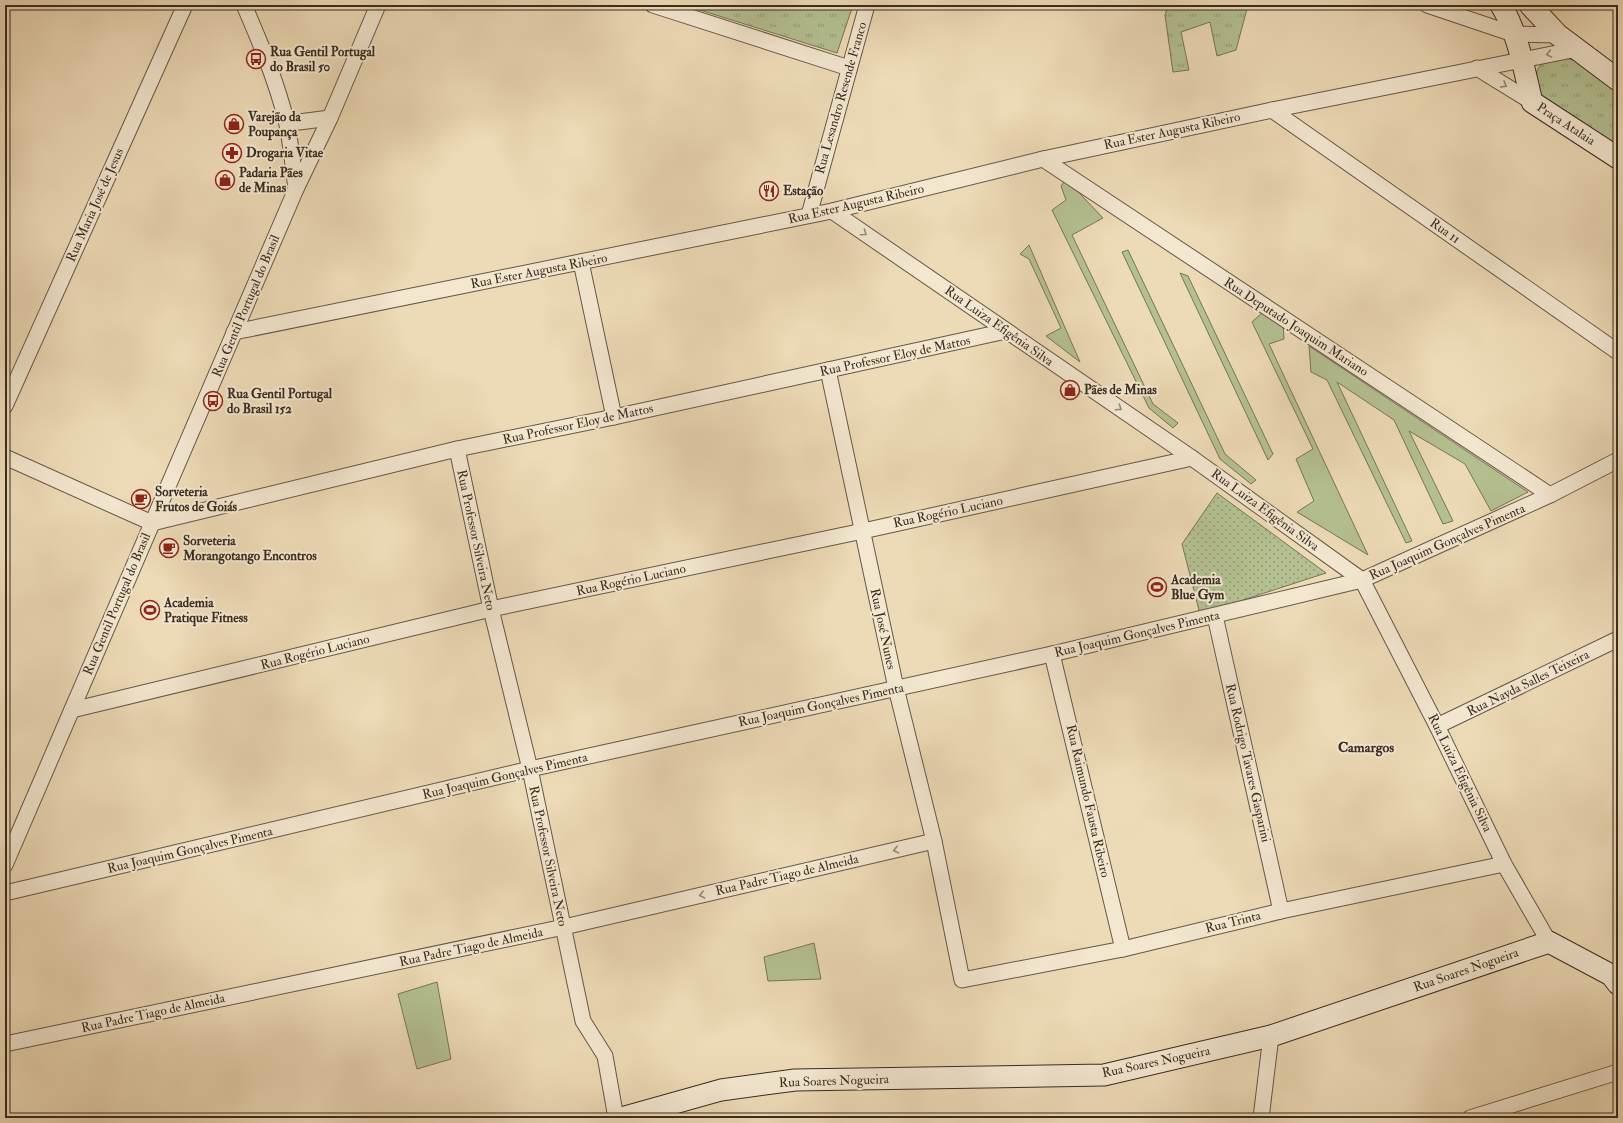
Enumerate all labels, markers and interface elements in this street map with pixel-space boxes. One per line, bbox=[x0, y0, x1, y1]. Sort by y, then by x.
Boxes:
street label: Rua Lesandro Resende Franco bbox=[812, 20, 870, 176]
place label: Rua Gentil Portugal do Brasil 50 bbox=[270, 44, 376, 75]
bus stop icon: Rua Gentil Portugal do Brasil 50 bbox=[245, 48, 267, 70]
one-way arrow bbox=[1546, 50, 1552, 58]
one-way arrow bbox=[1500, 80, 1507, 88]
street label: Praça Atalaia bbox=[1534, 99, 1599, 149]
place label: Varejão da Poupança bbox=[247, 109, 301, 141]
street label: Rua Ester Augusta Ribeiro bbox=[1102, 109, 1242, 153]
shop icon: Varejão da Poupança bbox=[223, 113, 245, 135]
pharmacy icon: Drogaria Vitae bbox=[221, 142, 243, 164]
street label: Rua Maria José de Jesus bbox=[63, 145, 127, 264]
place label: Drogaria Vitae bbox=[246, 145, 324, 162]
place label: Padaria Pães de Minas bbox=[239, 165, 303, 196]
shop icon: Padaria Pães de Minas bbox=[214, 169, 236, 191]
restaurant icon: Estação bbox=[758, 180, 780, 202]
street label: Rua Ester Augusta Ribeiro bbox=[786, 181, 926, 227]
place label: Estação bbox=[783, 183, 824, 199]
street label: Rua 11 bbox=[1427, 215, 1464, 247]
one-way arrow bbox=[860, 228, 867, 235]
street label: Rua Gentil Portugal do Brasil bbox=[209, 232, 284, 380]
street label: Rua Ester Augusta Ribeiro bbox=[469, 250, 609, 292]
street label: Rua Deputado Joaquim Mariano bbox=[1220, 274, 1371, 381]
street label: Rua Luiza Efigênia Silva bbox=[941, 282, 1057, 370]
street label: Rua Professor Eloy de Mattos bbox=[818, 332, 973, 381]
shop icon: Pães de Minas bbox=[1059, 379, 1081, 401]
place label: Pães de Minas bbox=[1084, 382, 1157, 398]
place label: Rua Gentil Portugal do Brasil 152 bbox=[227, 386, 333, 417]
bus stop icon: Rua Gentil Portugal do Brasil 152 bbox=[202, 390, 224, 412]
street label: Rua Professor Eloy de Mattos bbox=[501, 400, 656, 449]
one-way arrow bbox=[1115, 404, 1122, 411]
street label: Rua Luiza Efigênia Silva bbox=[1208, 466, 1323, 555]
street label: Rua Professor Silveira Neto bbox=[453, 468, 499, 612]
place label: Sorveteria Frutos de Goiás bbox=[155, 484, 237, 515]
cafe icon: Sorveteria Frutos de Goiás bbox=[130, 488, 152, 510]
street label: Rua Rogério Luciano bbox=[892, 493, 1004, 531]
street label: Rua Joaquim Gonçalves Pimenta bbox=[1367, 500, 1528, 584]
street label: Rua Gentil Portugal do Brasil bbox=[80, 530, 155, 678]
place label: Sorveteria Morangotango Encontros bbox=[182, 533, 317, 565]
cafe icon: Sorveteria Morangotango Encontros bbox=[158, 537, 180, 559]
street label: Rua Rogério Luciano bbox=[575, 561, 687, 599]
place label: Academia Blue Gym bbox=[1170, 572, 1225, 604]
sports icon: Academia Blue Gym bbox=[1146, 576, 1168, 598]
street label: Rua José Nunes bbox=[867, 587, 900, 672]
place label: Academia Pratique Fitness bbox=[163, 595, 248, 627]
sports icon: Academia Pratique Fitness bbox=[139, 599, 161, 621]
street label: Rua Joaquim Gonçalves Pimenta bbox=[1053, 607, 1222, 661]
street label: Rua Rogério Luciano bbox=[259, 631, 371, 673]
street label: Rua Nayda Salles Teixeira bbox=[1464, 646, 1593, 720]
street label: Rua Joaquim Gonçalves Pimenta bbox=[737, 679, 906, 730]
street label: Rua Rodrigo Tavares Gasparini bbox=[1221, 682, 1274, 845]
street label: Rua Luiza Efigênia Silva bbox=[1424, 711, 1496, 835]
street label: Rua Raimundo Fausta Ribeiro bbox=[1063, 723, 1113, 879]
district label: Camargos bbox=[1338, 739, 1394, 757]
street label: Rua Joaquim Gonçalves Pimenta bbox=[421, 749, 590, 803]
street label: Rua Professor Silveira Neto bbox=[525, 784, 571, 928]
street label: Rua Joaquim Gonçalves Pimenta bbox=[106, 823, 275, 877]
one-way arrow bbox=[893, 845, 900, 854]
street label: Rua Padre Tiago de Almeida bbox=[714, 851, 861, 899]
one-way arrow bbox=[698, 891, 705, 899]
street label: Rua Trinta bbox=[1204, 907, 1263, 937]
street label: Rua Padre Tiago de Almeida bbox=[398, 924, 545, 970]
street label: Rua Soares Nogueira bbox=[1411, 944, 1521, 995]
street label: Rua Padre Tiago de Almeida bbox=[80, 990, 227, 1036]
street label: Rua Soares Nogueira bbox=[1100, 1043, 1212, 1081]
street label: Rua Soares Nogueira bbox=[779, 1071, 890, 1091]

